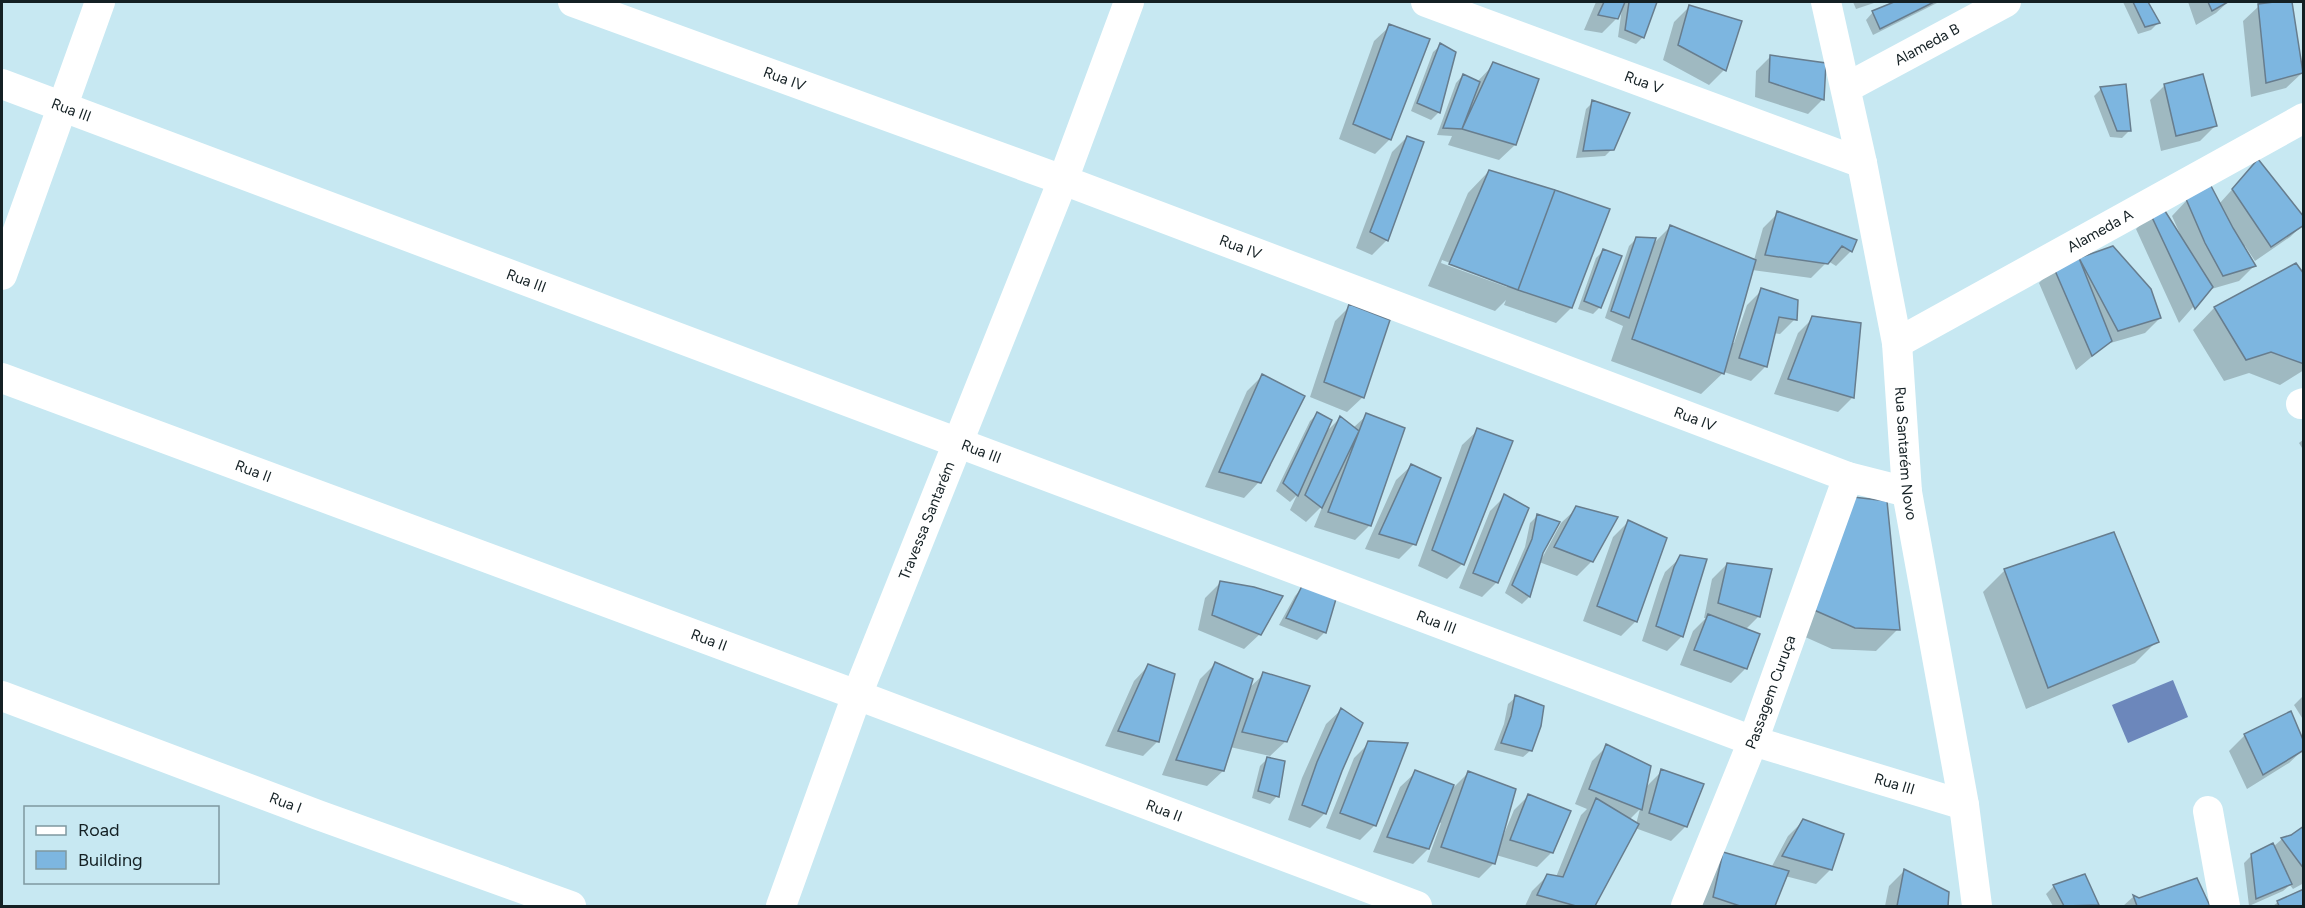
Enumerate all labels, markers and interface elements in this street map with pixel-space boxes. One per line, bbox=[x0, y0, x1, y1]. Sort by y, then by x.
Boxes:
street label: Alameda B bbox=[1891, 20, 1963, 69]
street label: Rua IV bbox=[761, 63, 809, 95]
street label: Rua V bbox=[1622, 67, 1666, 98]
street label: Rua III bbox=[49, 94, 94, 126]
street label: Alameda A bbox=[2064, 205, 2136, 256]
street label: Rua IV bbox=[1217, 231, 1265, 263]
street label: Rua III bbox=[504, 265, 549, 296]
street label: Rua Santarém Novo bbox=[1891, 386, 1921, 522]
street label: Rua IV bbox=[1671, 403, 1719, 435]
street label: Rua III bbox=[959, 436, 1004, 467]
street label: Rua II bbox=[233, 456, 274, 486]
street label: Travessa Santarém bbox=[895, 459, 958, 583]
street label: Rua III bbox=[1414, 606, 1459, 638]
street label: Rua II bbox=[688, 625, 730, 655]
street label: Passagem Curuça bbox=[1742, 633, 1799, 752]
street label: Rua III bbox=[1872, 769, 1917, 799]
street label: Rua I bbox=[267, 789, 304, 817]
street label: Rua II bbox=[1143, 796, 1185, 826]
legend bbox=[24, 806, 219, 884]
text: Road bbox=[78, 819, 119, 841]
text: Building bbox=[78, 849, 143, 871]

